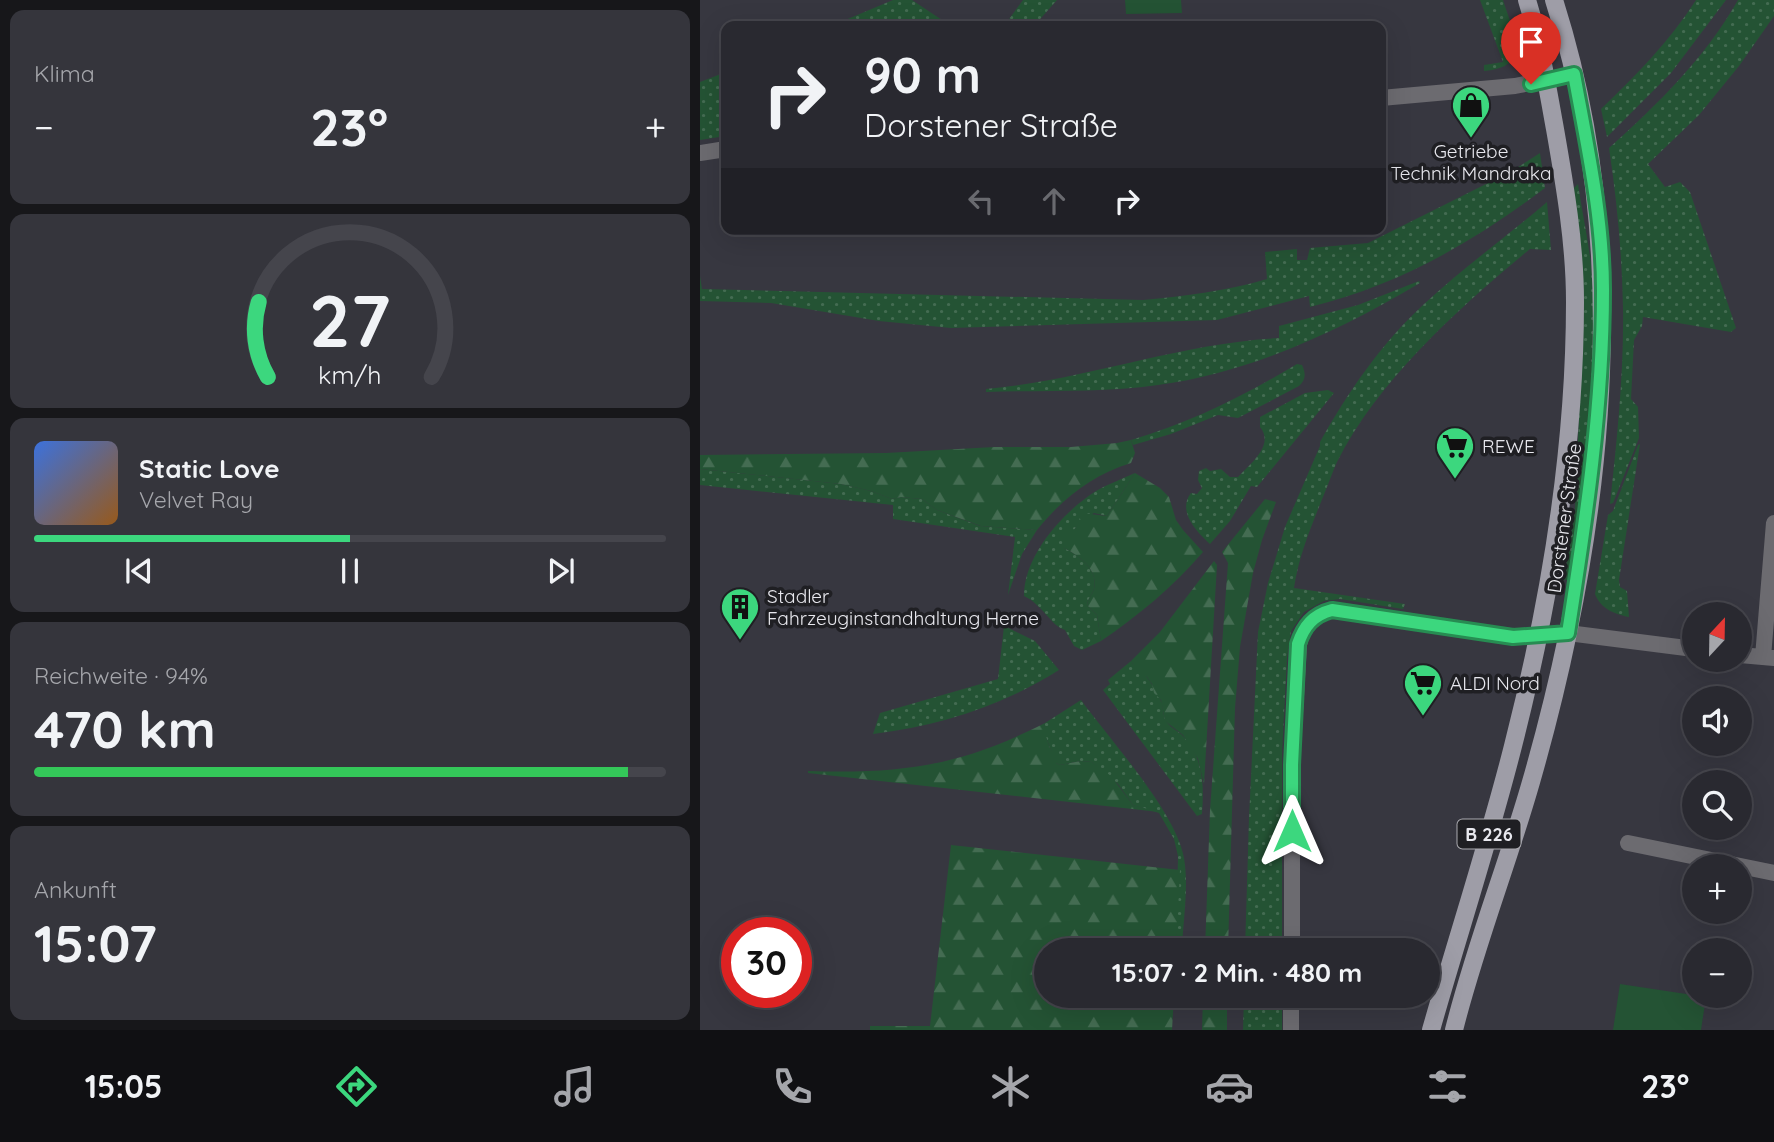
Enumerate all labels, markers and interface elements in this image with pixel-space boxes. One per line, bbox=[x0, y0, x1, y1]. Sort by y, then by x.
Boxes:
pin bbox=[1501, 12.0, 1561, 84]
icon: arrive bbox=[1512, 23, 1550, 61]
text: 90 m bbox=[864, 44, 981, 105]
icon: right bbox=[749, 49, 840, 140]
text: Klima bbox=[34, 59, 95, 88]
shop icon: Getriebe Technik Mandraka bbox=[1450, 84, 1492, 139]
text: 23° bbox=[310, 94, 388, 159]
text: − bbox=[34, 103, 54, 151]
text: + bbox=[645, 103, 666, 151]
text: Dorstener Straße bbox=[864, 105, 1118, 145]
place label: Getriebe Technik Mandraka bbox=[1391, 139, 1551, 185]
icon: left bbox=[962, 182, 1000, 220]
icon: ahead bbox=[1035, 182, 1073, 220]
icon: right bbox=[1108, 182, 1146, 220]
text: 27 bbox=[309, 274, 391, 365]
text: km/h bbox=[318, 359, 382, 390]
supermarket icon: REWE bbox=[1434, 425, 1476, 480]
place label: REWE bbox=[1482, 434, 1535, 458]
street label: Dorstener Straße bbox=[1542, 442, 1586, 594]
text: Static Love bbox=[139, 452, 280, 485]
text: Velvet Ray bbox=[139, 485, 253, 514]
icon: previous bbox=[120, 552, 158, 590]
icon: pause bbox=[331, 552, 369, 590]
icon: next bbox=[542, 552, 580, 590]
place label: Stadler Fahrzeuginstandhaltung Herne bbox=[767, 584, 1039, 630]
building icon: Stadler Fahrzeuginstandhaltung Herne bbox=[719, 586, 761, 641]
north arrow bbox=[1682, 602, 1752, 672]
map controls bbox=[1682, 602, 1752, 1008]
text: Reichweite · 94% bbox=[34, 661, 208, 690]
supermarket icon: ALDI Nord bbox=[1402, 662, 1444, 717]
place label: ALDI Nord bbox=[1450, 671, 1540, 695]
button: sound bbox=[1682, 686, 1752, 756]
text: 470 km bbox=[34, 696, 216, 761]
button: search bbox=[1682, 770, 1752, 840]
position arrow bbox=[1255, 794, 1329, 868]
road number: B 226 bbox=[1458, 820, 1520, 848]
button: + bbox=[1682, 854, 1752, 924]
text: Ankunft bbox=[34, 875, 117, 904]
text: 15:07 bbox=[34, 910, 157, 975]
speed limit sign: 30 bbox=[721, 917, 812, 1008]
button: − bbox=[1682, 938, 1752, 1008]
text: 15:07 · 2 Min. · 480 m bbox=[1112, 956, 1362, 989]
icon: directions bbox=[332, 1062, 381, 1111]
icon: music bbox=[550, 1062, 599, 1111]
icon: phone bbox=[768, 1062, 817, 1111]
icon: climate bbox=[986, 1062, 1035, 1111]
icon: car bbox=[1205, 1062, 1254, 1111]
icon: filters bbox=[1423, 1062, 1472, 1111]
text: 15:05 bbox=[85, 1066, 162, 1106]
text: 23° bbox=[1641, 1066, 1689, 1106]

